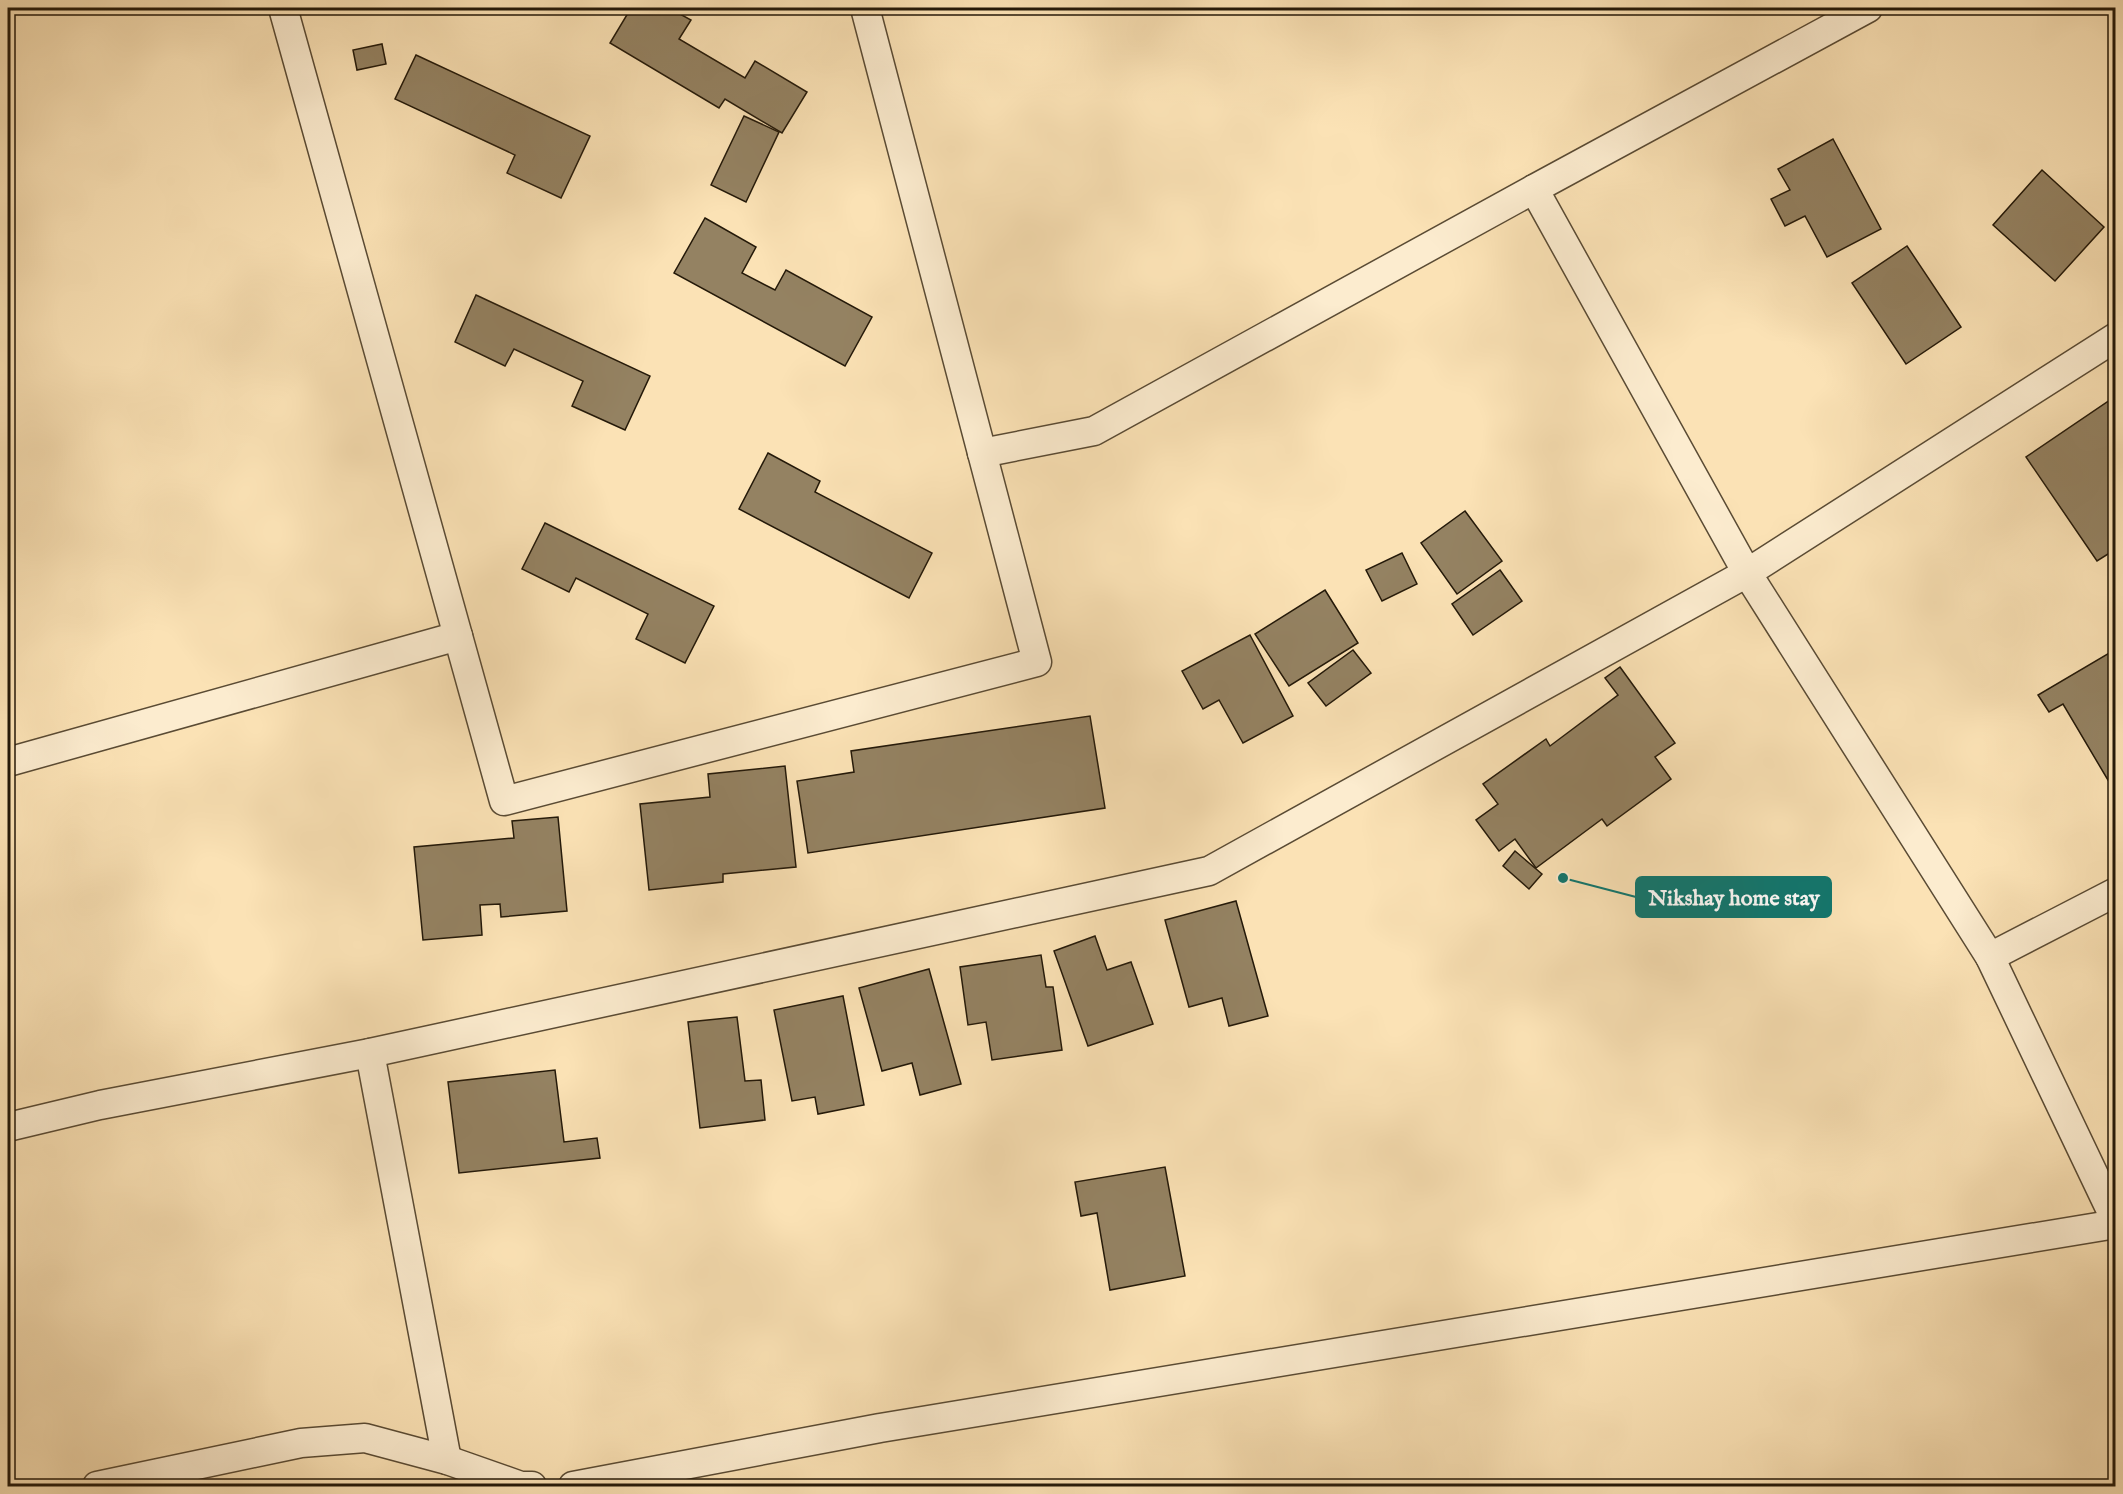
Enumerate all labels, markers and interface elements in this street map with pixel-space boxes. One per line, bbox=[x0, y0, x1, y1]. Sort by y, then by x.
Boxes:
callout: Nikshay home stay bbox=[1636, 877, 1831, 917]
text: Nikshay home stay bbox=[1647, 885, 1821, 913]

